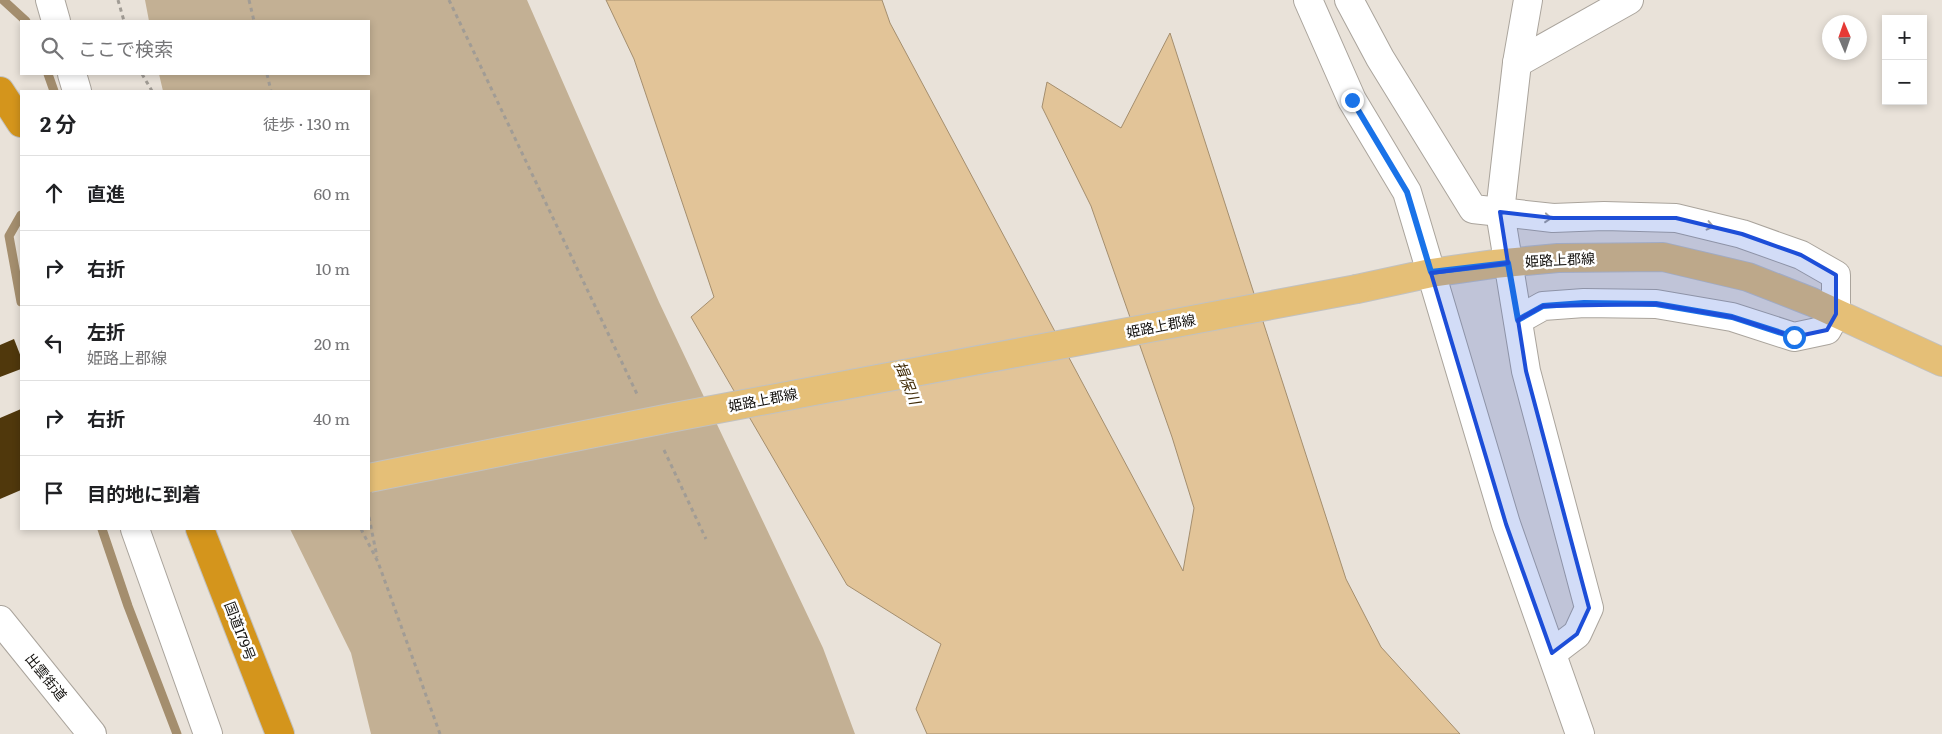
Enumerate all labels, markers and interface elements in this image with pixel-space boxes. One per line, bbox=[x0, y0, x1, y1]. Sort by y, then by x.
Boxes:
north arrow bbox=[1822, 15, 1867, 60]
map controls bbox=[1882, 15, 1927, 105]
button: + bbox=[1882, 15, 1927, 60]
search box bbox=[20, 20, 370, 75]
icon: search bbox=[38, 34, 66, 62]
text: ここで検索 bbox=[78, 34, 173, 62]
button: − bbox=[1882, 60, 1927, 105]
route end bbox=[1341, 89, 1364, 112]
text: 2 分 bbox=[40, 107, 76, 138]
text: 徒歩 · 130 m bbox=[263, 111, 350, 135]
icon: ahead bbox=[40, 179, 68, 207]
text: 直進 bbox=[87, 179, 125, 207]
text: 60 m bbox=[313, 181, 350, 205]
one-way arrow bbox=[1545, 212, 1553, 223]
one-way arrow bbox=[1705, 220, 1714, 231]
street label: 姫路上郡線 bbox=[1524, 247, 1595, 271]
icon: right bbox=[40, 254, 68, 282]
text: 右折 bbox=[87, 254, 125, 282]
text: 10 m bbox=[316, 256, 350, 280]
street label: 姫路上郡線 bbox=[1125, 309, 1197, 342]
text: 左折 bbox=[87, 317, 125, 345]
route start bbox=[1783, 326, 1806, 349]
icon: left bbox=[40, 329, 68, 357]
text: 20 m bbox=[314, 331, 350, 355]
text: 姫路上郡線 bbox=[87, 345, 167, 369]
water label: 揖保川 bbox=[889, 357, 928, 409]
street label: 姫路上郡線 bbox=[727, 383, 799, 416]
icon: right bbox=[40, 404, 68, 432]
text: 右折 bbox=[87, 404, 125, 432]
text: 40 m bbox=[313, 406, 350, 430]
icon: arrive bbox=[40, 479, 68, 507]
text: 目的地に到着 bbox=[87, 479, 201, 507]
street label: 国道179号 bbox=[221, 598, 261, 663]
street label: 出雲街道 bbox=[21, 648, 72, 704]

